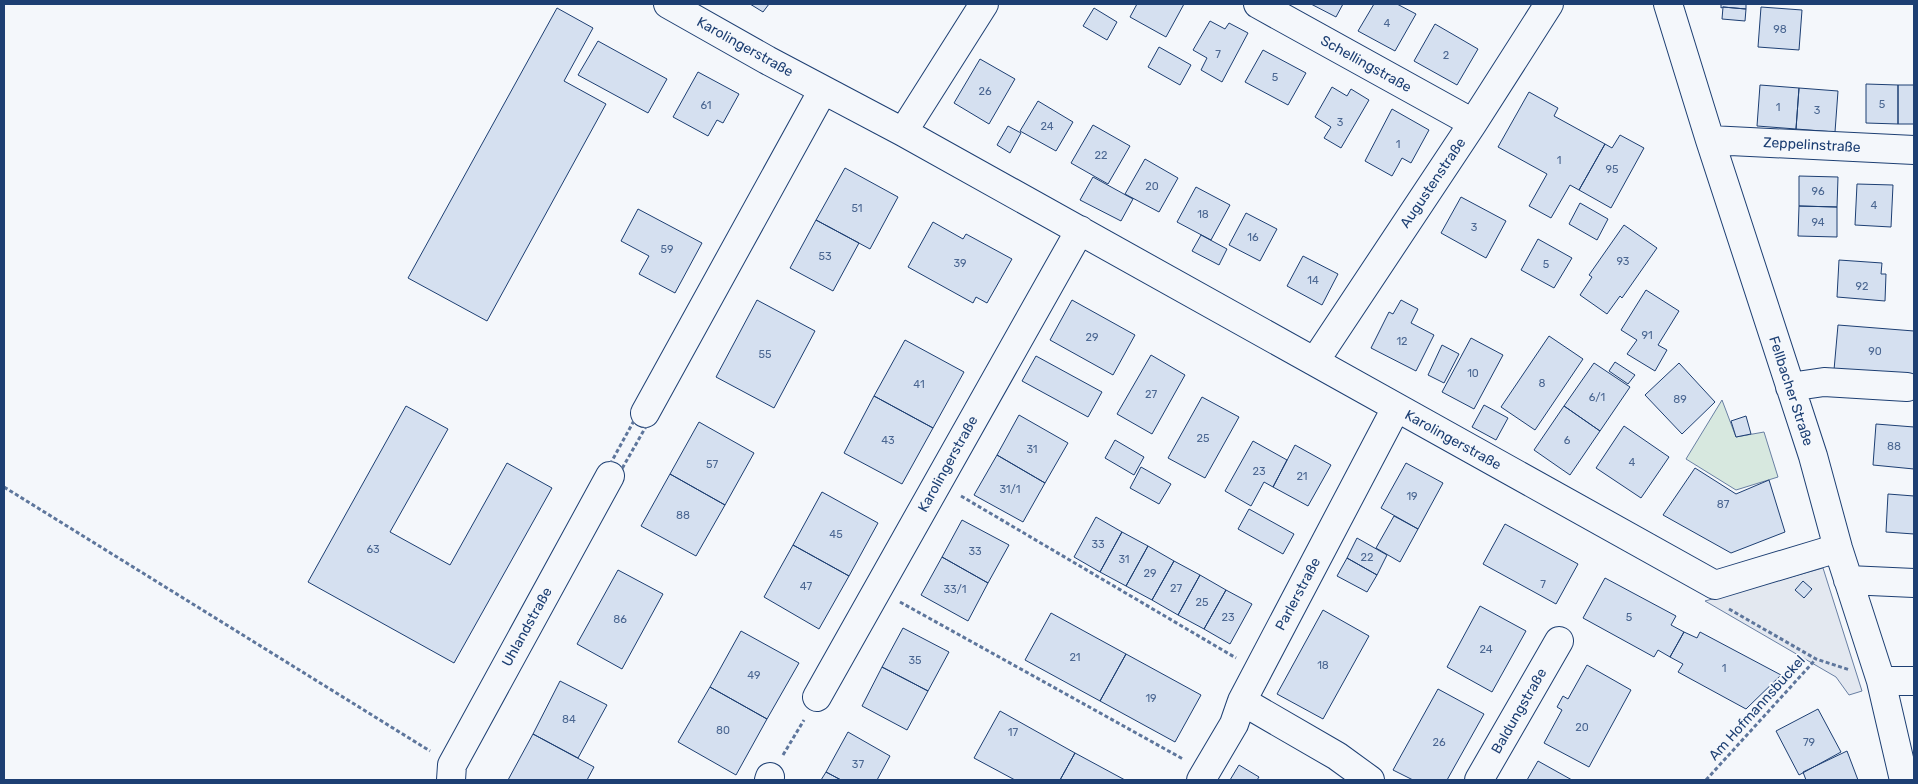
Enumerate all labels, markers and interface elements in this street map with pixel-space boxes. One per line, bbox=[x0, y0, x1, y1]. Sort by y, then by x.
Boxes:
street label: Karolingerstraße bbox=[694, 13, 796, 81]
house number: 4 bbox=[1384, 17, 1391, 30]
house number: 98 bbox=[1773, 23, 1787, 36]
street label: Schellingstraße bbox=[1318, 32, 1415, 96]
house number: 7 bbox=[1215, 48, 1221, 61]
house number: 2 bbox=[1443, 49, 1449, 62]
house number: 5 bbox=[1272, 71, 1279, 84]
house number: 26 bbox=[978, 85, 992, 98]
house number: 5 bbox=[1879, 98, 1886, 111]
house number: 61 bbox=[700, 99, 712, 112]
house number: 1 bbox=[1776, 101, 1780, 114]
house number: 3 bbox=[1814, 104, 1821, 117]
house number: 3 bbox=[1337, 116, 1344, 129]
house number: 24 bbox=[1040, 120, 1054, 133]
street label: Zeppelinstraße bbox=[1763, 134, 1861, 156]
street label: Augustenstraße bbox=[1397, 135, 1470, 231]
house number: 1 bbox=[1396, 138, 1400, 151]
house number: 22 bbox=[1095, 149, 1107, 162]
house number: 1 bbox=[1557, 154, 1561, 167]
house number: 95 bbox=[1605, 163, 1619, 176]
house number: 20 bbox=[1145, 180, 1159, 193]
house number: 96 bbox=[1811, 185, 1825, 198]
house number: 4 bbox=[1871, 199, 1878, 212]
house number: 51 bbox=[851, 202, 863, 215]
house number: 18 bbox=[1197, 208, 1209, 221]
house number: 94 bbox=[1811, 216, 1825, 229]
house number: 3 bbox=[1471, 221, 1478, 234]
house number: 16 bbox=[1247, 231, 1259, 244]
house number: 59 bbox=[660, 243, 674, 256]
house number: 53 bbox=[818, 250, 832, 263]
house number: 93 bbox=[1617, 255, 1630, 268]
house number: 39 bbox=[953, 257, 967, 270]
house number: 5 bbox=[1543, 258, 1550, 271]
house number: 14 bbox=[1307, 274, 1319, 287]
house number: 92 bbox=[1856, 280, 1868, 293]
house number: 91 bbox=[1641, 329, 1653, 342]
house number: 29 bbox=[1086, 331, 1098, 344]
street label: Fellbacher Straße bbox=[1765, 334, 1817, 448]
house number: 12 bbox=[1396, 335, 1408, 348]
house number: 90 bbox=[1868, 345, 1882, 358]
house number: 55 bbox=[758, 348, 772, 361]
house number: 10 bbox=[1467, 367, 1479, 380]
house number: 8 bbox=[1539, 377, 1546, 390]
house number: 41 bbox=[913, 378, 925, 391]
house number: 27 bbox=[1145, 388, 1157, 401]
house number: 6/1 bbox=[1589, 391, 1605, 404]
house number: 89 bbox=[1673, 393, 1687, 406]
street label: Karolingerstraße bbox=[1402, 406, 1504, 474]
street label: Karolingerstraße bbox=[914, 413, 982, 515]
house number: 25 bbox=[1197, 432, 1210, 445]
house number: 43 bbox=[881, 434, 895, 447]
house number: 6 bbox=[1564, 434, 1571, 447]
house number: 88 bbox=[1887, 440, 1901, 453]
house number: 31 bbox=[1026, 443, 1038, 456]
house number: 4 bbox=[1629, 456, 1636, 469]
house number: 57 bbox=[706, 458, 718, 471]
house number: 23 bbox=[1252, 465, 1266, 478]
house number: 21 bbox=[1296, 470, 1308, 483]
house number: 31/1 bbox=[999, 483, 1021, 496]
house number: 19 bbox=[1406, 490, 1418, 503]
house number: 87 bbox=[1717, 498, 1730, 511]
house number: 88 bbox=[676, 509, 690, 522]
house number: 45 bbox=[829, 528, 843, 541]
house number: 33 bbox=[1091, 538, 1105, 551]
house number: 63 bbox=[366, 543, 380, 556]
house number: 33 bbox=[968, 545, 982, 558]
house number: 22 bbox=[1361, 551, 1373, 564]
house number: 31 bbox=[1118, 553, 1130, 566]
street label: Parlerstraße bbox=[1272, 555, 1324, 633]
house number: 29 bbox=[1144, 567, 1156, 580]
house number: 7 bbox=[1540, 578, 1546, 591]
house number: 47 bbox=[800, 580, 812, 593]
house number: 27 bbox=[1170, 582, 1182, 595]
house number: 33/1 bbox=[943, 583, 967, 596]
street label: Uhlandstraße bbox=[498, 584, 556, 670]
house number: 25 bbox=[1196, 596, 1209, 609]
house number: 23 bbox=[1221, 611, 1235, 624]
house number: 5 bbox=[1626, 611, 1633, 624]
house number: 86 bbox=[613, 613, 627, 626]
house number: 24 bbox=[1479, 643, 1493, 656]
house number: 21 bbox=[1069, 651, 1081, 664]
street label: Am Hofmannsbuckel bbox=[1705, 652, 1809, 764]
house number: 35 bbox=[908, 654, 922, 667]
house number: 18 bbox=[1317, 659, 1329, 672]
house number: 1 bbox=[1722, 662, 1726, 675]
street label: Baldungstraße bbox=[1488, 665, 1550, 757]
house number: 49 bbox=[747, 669, 761, 682]
house number: 19 bbox=[1145, 692, 1157, 705]
house number: 84 bbox=[562, 713, 576, 726]
house number: 20 bbox=[1575, 721, 1589, 734]
house number: 80 bbox=[716, 724, 730, 737]
house number: 17 bbox=[1008, 726, 1019, 739]
house number: 26 bbox=[1432, 736, 1446, 749]
house number: 79 bbox=[1803, 736, 1815, 749]
house number: 37 bbox=[852, 758, 864, 771]

